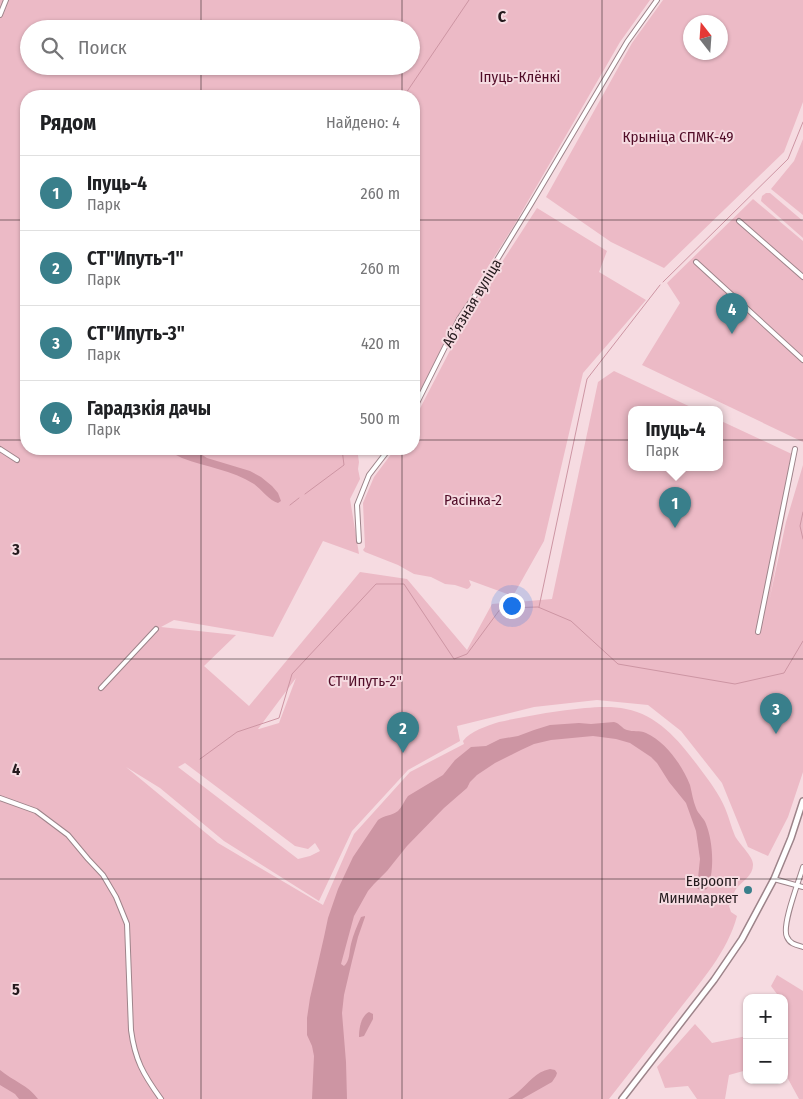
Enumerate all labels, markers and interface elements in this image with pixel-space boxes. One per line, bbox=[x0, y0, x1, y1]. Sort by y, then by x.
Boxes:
text: C bbox=[498, 7, 507, 26]
north arrow bbox=[683, 15, 728, 60]
search box bbox=[20, 20, 420, 75]
icon: search bbox=[38, 34, 66, 62]
text: Поиск bbox=[78, 36, 127, 59]
park label: Іпуць-Клёнкі bbox=[480, 68, 560, 86]
text: Рядом bbox=[40, 110, 96, 136]
text: Найдено: 4 bbox=[326, 113, 400, 132]
park label: Крыніца СПМК-49 bbox=[622, 128, 734, 146]
text: Іпуць-4 bbox=[87, 172, 147, 195]
text: 1 bbox=[53, 184, 59, 203]
text: 260 m bbox=[361, 184, 400, 203]
text: Парк bbox=[87, 195, 121, 214]
text: СТ"Ипуть-1" bbox=[87, 247, 184, 270]
street label: Абʼязная вуліца bbox=[439, 256, 505, 350]
text: 2 bbox=[52, 259, 60, 278]
text: 260 m bbox=[361, 259, 400, 278]
text: Парк bbox=[87, 270, 121, 289]
pin: 4 bbox=[716, 293, 748, 334]
text: СТ"Ипуть-3" bbox=[87, 322, 185, 345]
text: 3 bbox=[52, 334, 60, 353]
text: 420 m bbox=[361, 334, 400, 353]
text: Парк bbox=[87, 345, 121, 364]
text: Гарадзкія дачы bbox=[87, 397, 211, 420]
popup bbox=[628, 406, 723, 471]
text: 4 bbox=[52, 409, 60, 428]
text: 500 m bbox=[360, 409, 400, 428]
text: Іпуць-4 bbox=[646, 418, 705, 441]
text: Парк bbox=[87, 420, 121, 439]
text: Парк bbox=[646, 441, 679, 460]
pin: 1 bbox=[659, 487, 691, 528]
park label: Расінка-2 bbox=[444, 491, 502, 509]
text: 3 bbox=[11, 540, 20, 559]
your location bbox=[499, 593, 525, 619]
park label: СТ"Ипуть-2" bbox=[328, 672, 402, 690]
pin: 3 bbox=[760, 693, 792, 734]
pin: 2 bbox=[387, 712, 419, 753]
text: 4 bbox=[12, 760, 20, 779]
place label: Евроопт Минимаркет bbox=[659, 872, 739, 907]
marker: Евроопт Минимаркет bbox=[742, 884, 754, 896]
text: 5 bbox=[12, 980, 20, 999]
map controls bbox=[743, 994, 788, 1084]
button: + bbox=[743, 994, 788, 1039]
button: − bbox=[743, 1039, 788, 1084]

